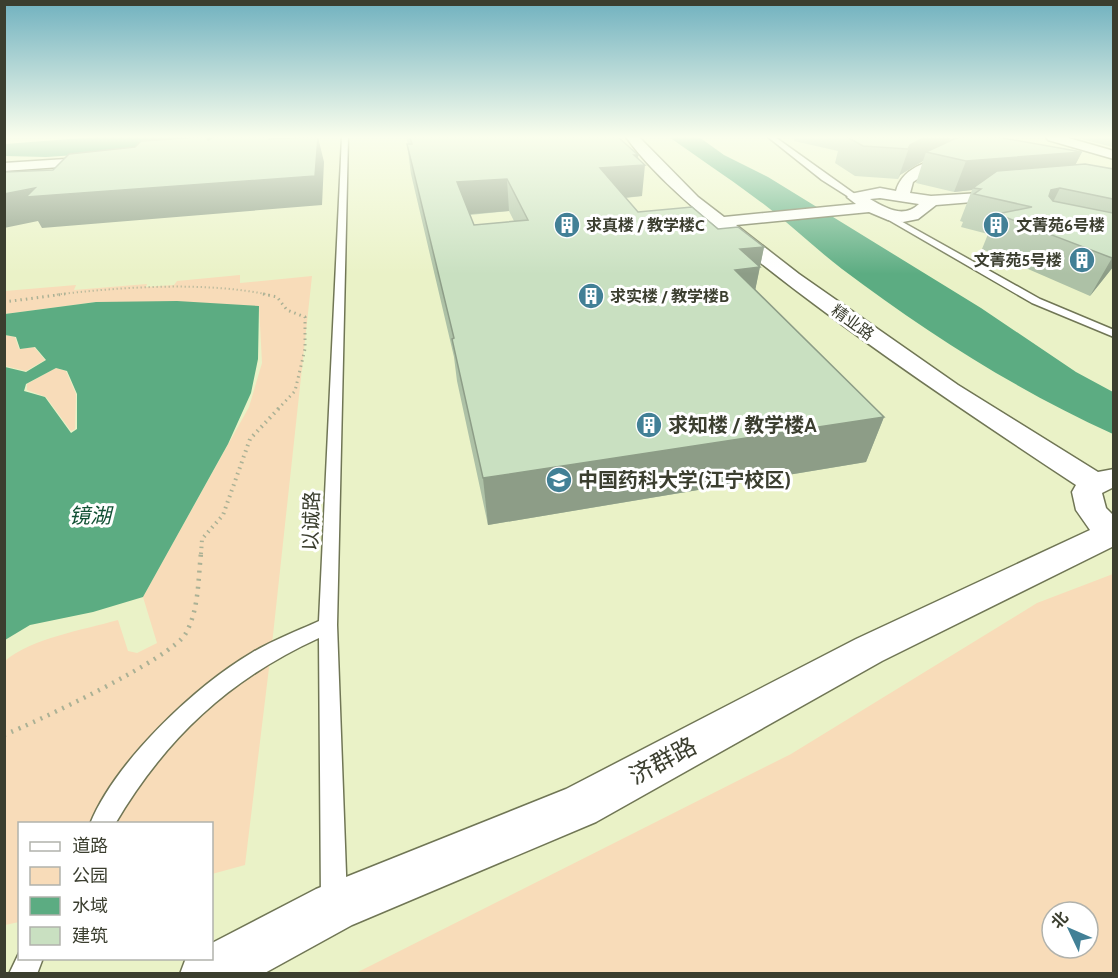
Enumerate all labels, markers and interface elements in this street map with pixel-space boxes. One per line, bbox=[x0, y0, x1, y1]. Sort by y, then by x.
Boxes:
building icon: 求真楼 / 教学楼C bbox=[552, 210, 582, 240]
building icon: 文菁苑6号楼 bbox=[981, 210, 1011, 240]
place label: 求真楼 / 教学楼C bbox=[586, 216, 705, 235]
place label: 文菁苑6号楼 bbox=[1016, 216, 1105, 235]
building icon: 文菁苑5号楼 bbox=[1067, 245, 1097, 275]
place label: 文菁苑5号楼 bbox=[973, 251, 1062, 270]
building icon: 求实楼 / 教学楼B bbox=[576, 281, 606, 311]
place label: 求实楼 / 教学楼B bbox=[610, 287, 729, 306]
street label: 精业路 bbox=[828, 301, 878, 344]
building icon: 求知楼 / 教学楼A bbox=[634, 410, 664, 440]
place label: 求知楼 / 教学楼A bbox=[668, 413, 817, 437]
school or university icon: 中国药科大学(江宁校区) bbox=[544, 465, 574, 495]
place label: 中国药科大学(江宁校区) bbox=[578, 468, 791, 492]
street label: 以诚路 bbox=[298, 491, 324, 551]
water label: 镜湖 bbox=[69, 503, 114, 528]
street label: 济群路 bbox=[624, 731, 701, 790]
legend bbox=[18, 822, 213, 960]
text: 道路 bbox=[72, 835, 108, 857]
text: 公园 bbox=[72, 865, 108, 887]
text: 水域 bbox=[72, 895, 108, 917]
north arrow bbox=[1040, 900, 1100, 960]
text: 北 bbox=[1047, 908, 1072, 932]
text: 建筑 bbox=[72, 925, 108, 947]

